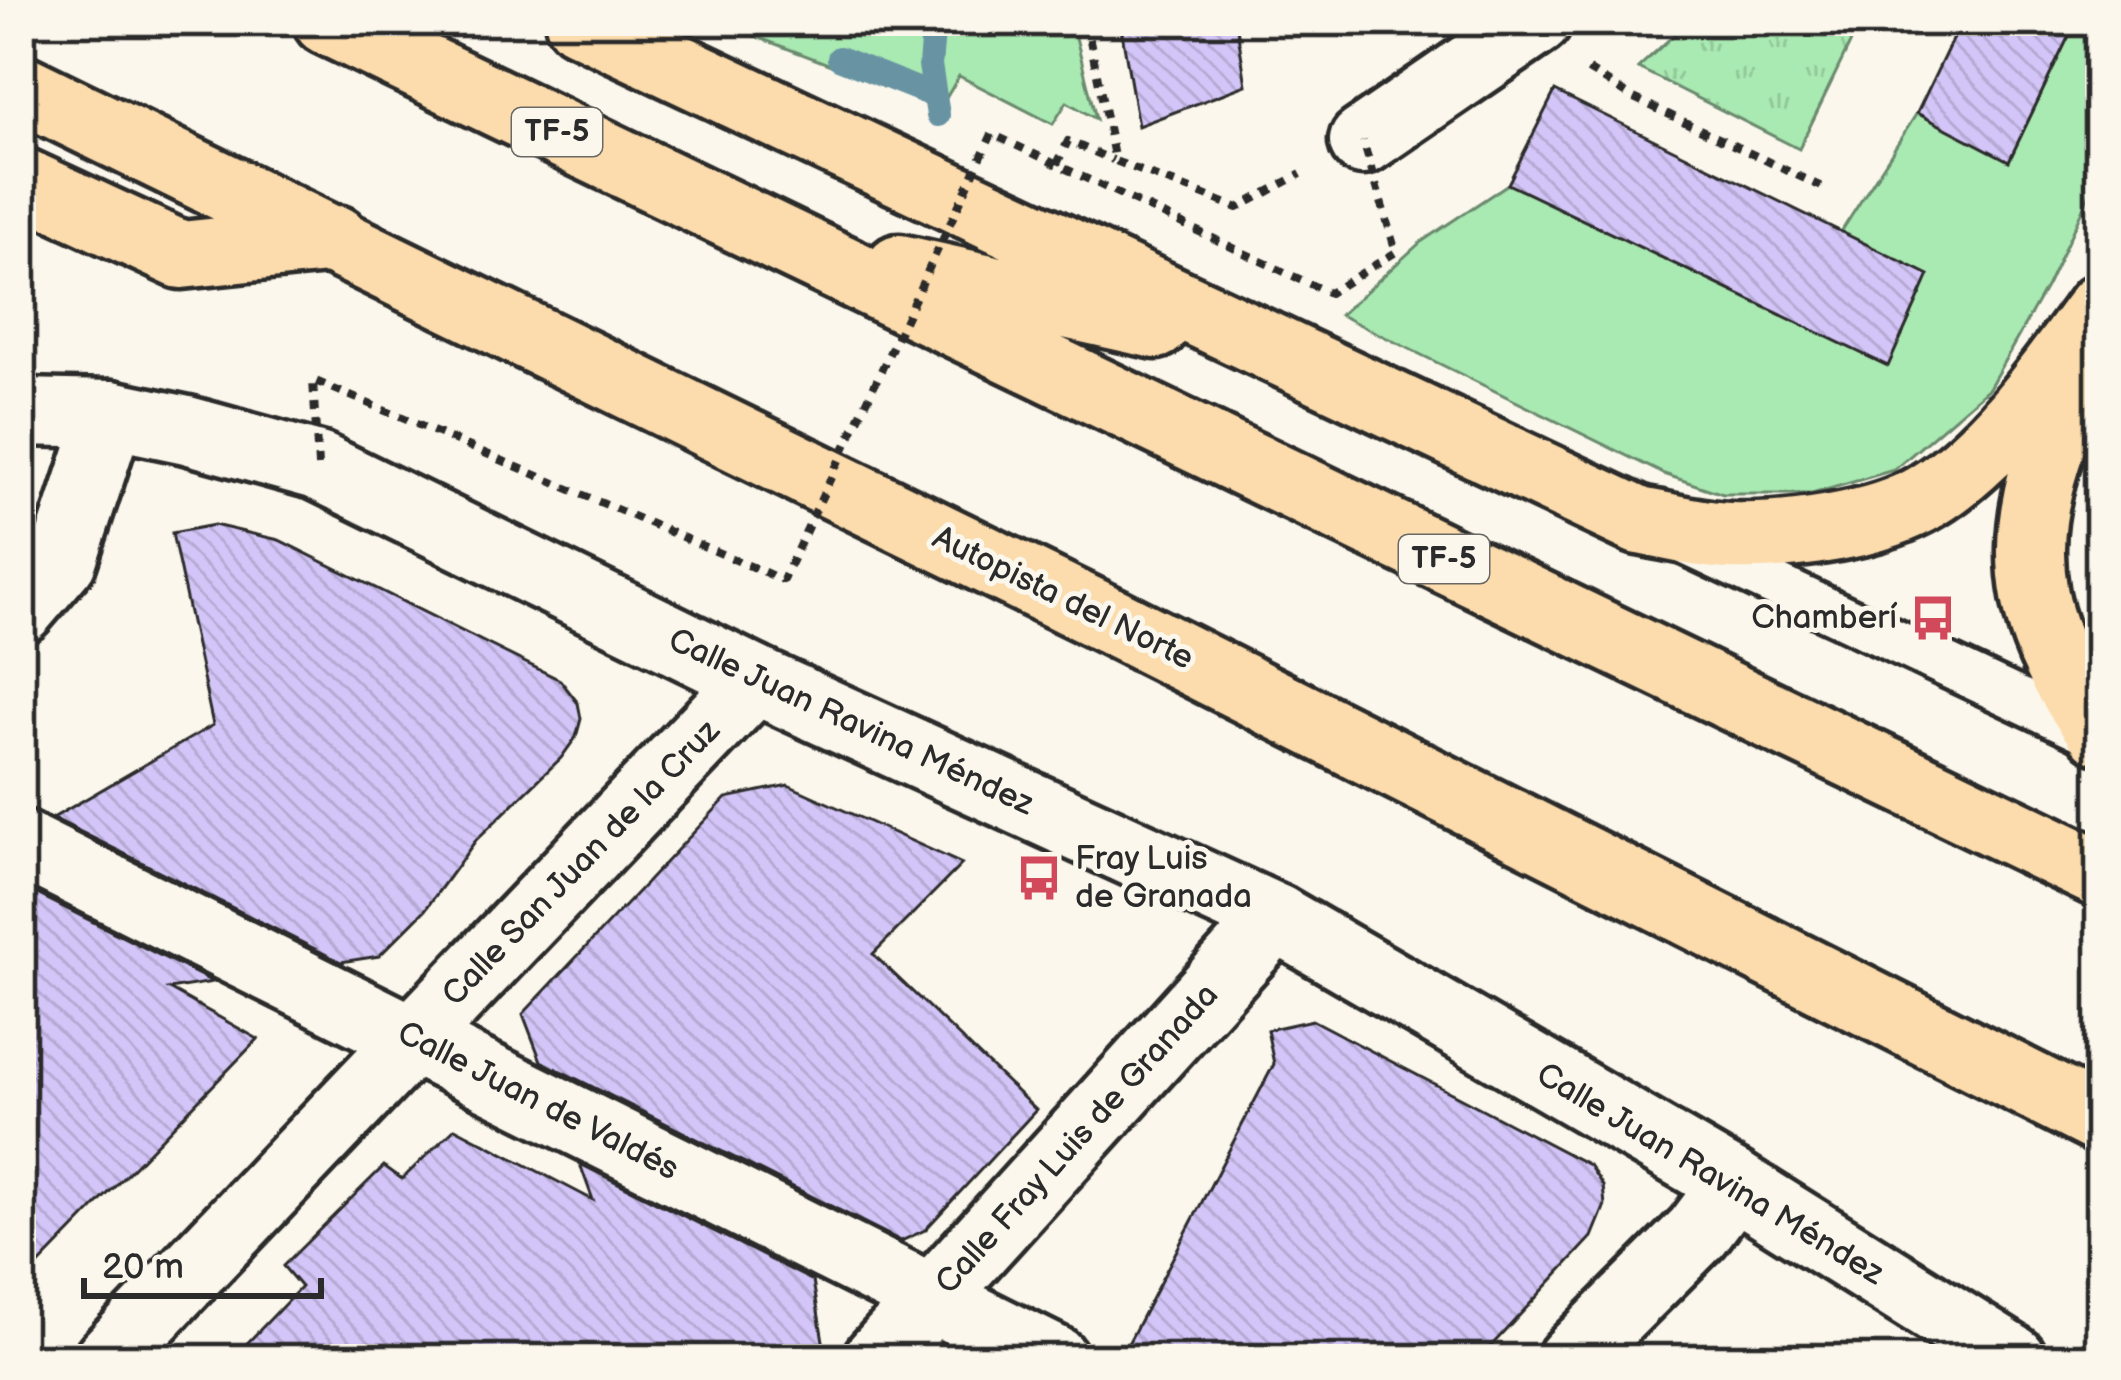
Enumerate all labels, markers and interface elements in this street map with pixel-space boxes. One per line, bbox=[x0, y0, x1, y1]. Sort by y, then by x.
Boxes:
road number: TF-5 bbox=[512, 108, 602, 156]
street label: Autopista del Norte bbox=[926, 517, 1200, 679]
road number: TF-5 bbox=[1399, 535, 1489, 583]
bus stop icon: Chamberí bbox=[1908, 593, 1958, 643]
place label: Chamberí bbox=[1751, 598, 1897, 638]
street label: Calle Juan Ravina Méndez bbox=[662, 620, 1041, 825]
street label: Calle San Juan de la Cruz bbox=[434, 711, 729, 1014]
place label: Fray Luis de Granada bbox=[1075, 839, 1252, 917]
bus stop icon: Fray Luis de Granada bbox=[1014, 853, 1064, 903]
street label: Calle Fray Luis de Granada bbox=[927, 976, 1227, 1302]
street label: Calle Juan de Valdés bbox=[391, 1013, 685, 1189]
street label: Calle Juan Ravina Méndez bbox=[1529, 1054, 1892, 1294]
scale bar bbox=[84, 1224, 321, 1298]
text: 20 m bbox=[102, 1246, 184, 1289]

